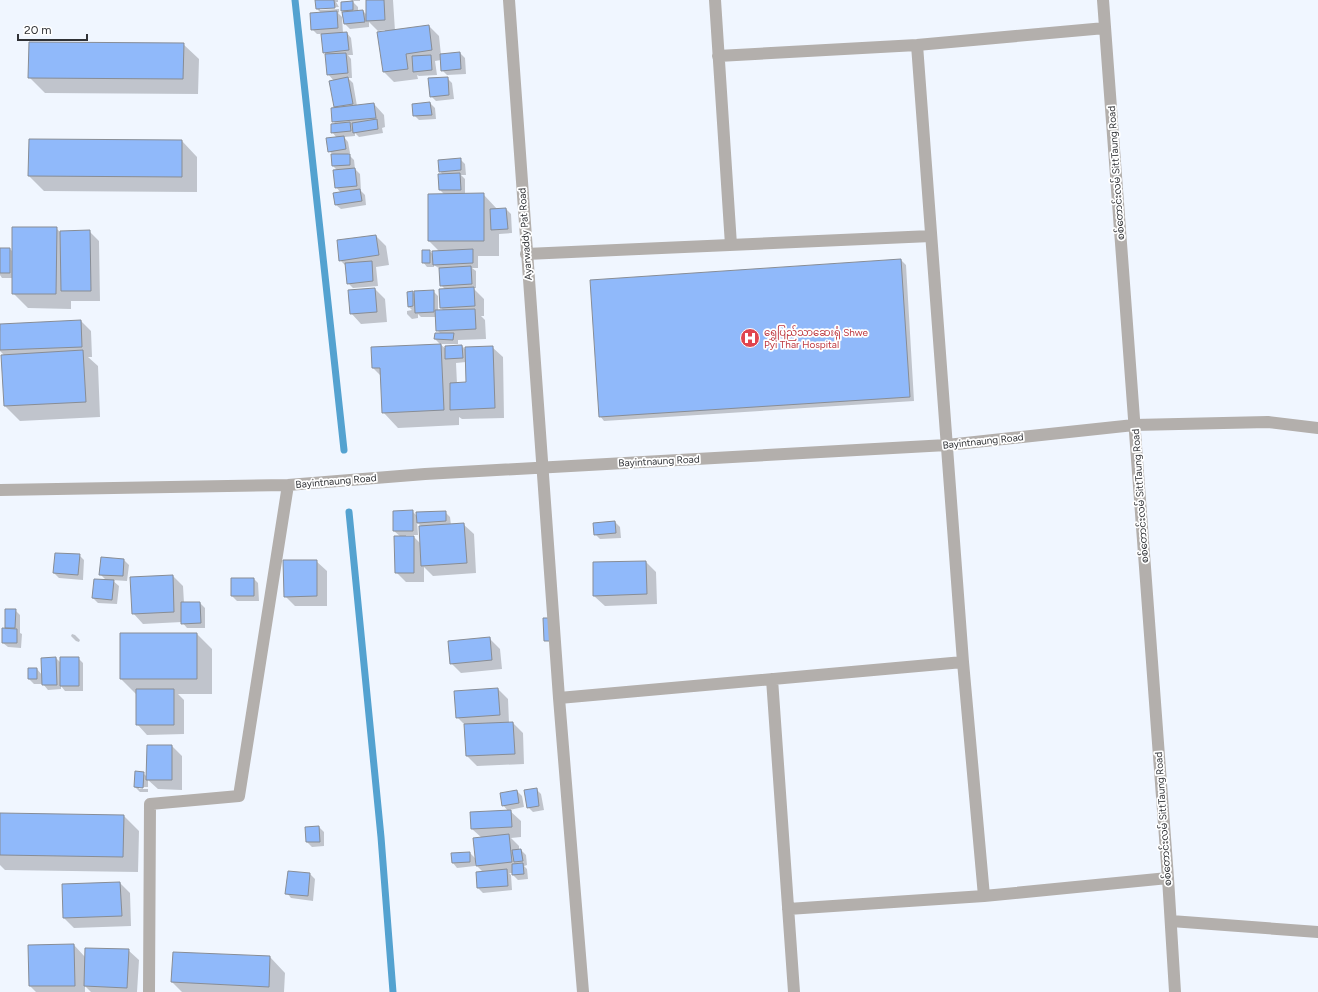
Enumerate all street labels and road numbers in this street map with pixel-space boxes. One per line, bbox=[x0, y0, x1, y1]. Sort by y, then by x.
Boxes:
street label: စစ်တောင်းလမ် SittTaung Road bbox=[1104, 105, 1127, 241]
street label: Ayarwaddy Pat Road bbox=[515, 187, 535, 281]
street label: စစ်တောင်းလမ် SittTaung Road bbox=[1128, 428, 1151, 564]
street label: Bayintnaung Road bbox=[942, 430, 1024, 452]
street label: Bayintnaung Road bbox=[618, 452, 700, 470]
street label: Bayintnaung Road bbox=[295, 471, 377, 491]
street label: စစ်တောင်းလမ် SittTaung Road bbox=[1151, 751, 1174, 887]

